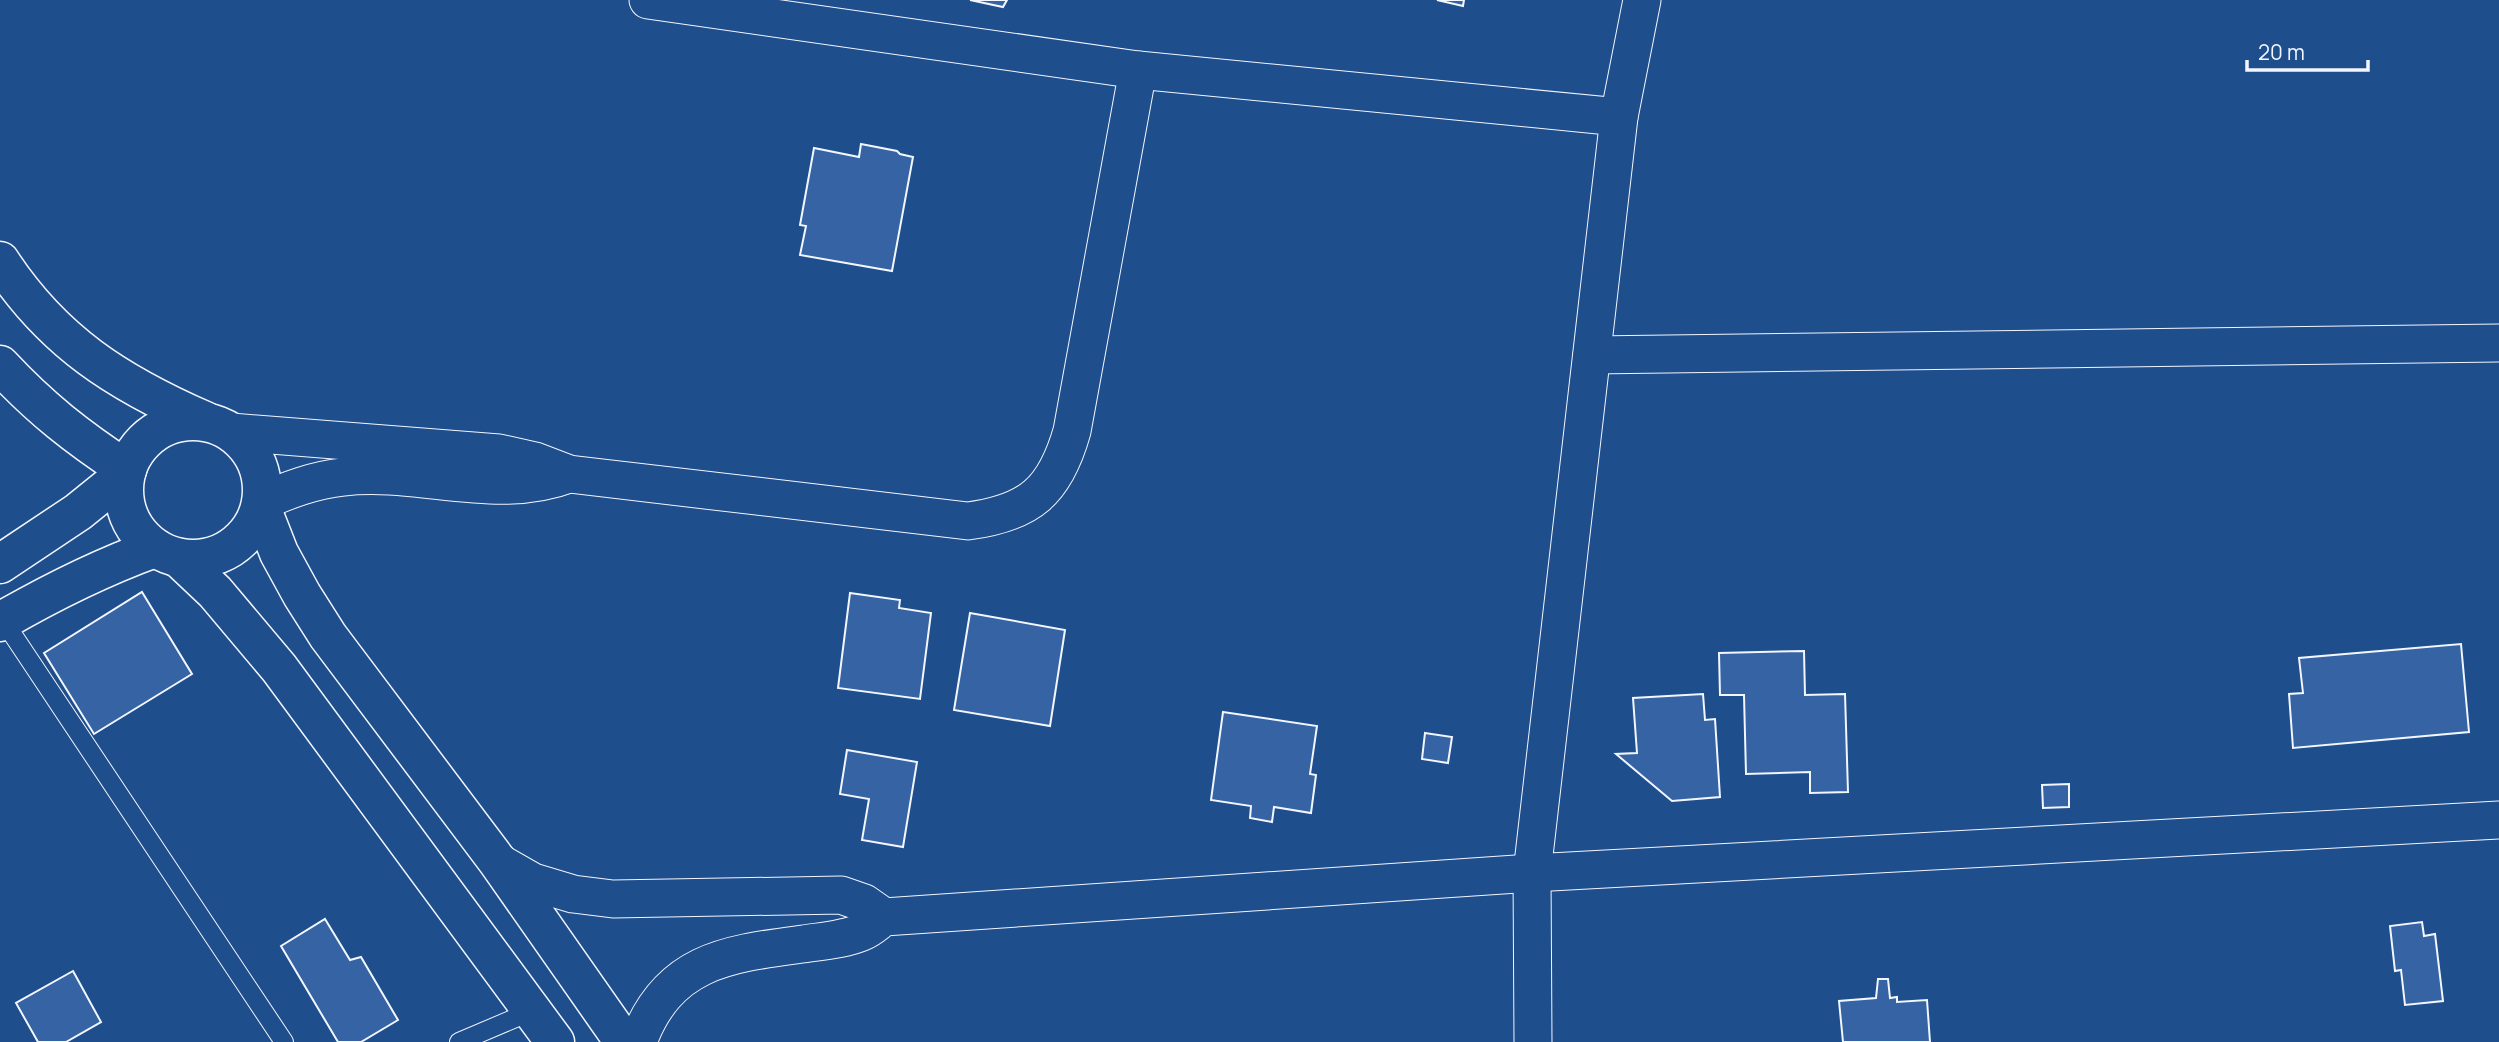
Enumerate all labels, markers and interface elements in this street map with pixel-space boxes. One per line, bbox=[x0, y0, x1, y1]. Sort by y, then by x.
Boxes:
scale bar bbox=[2247, 28, 2368, 72]
text: 20 m bbox=[2258, 38, 2305, 66]

